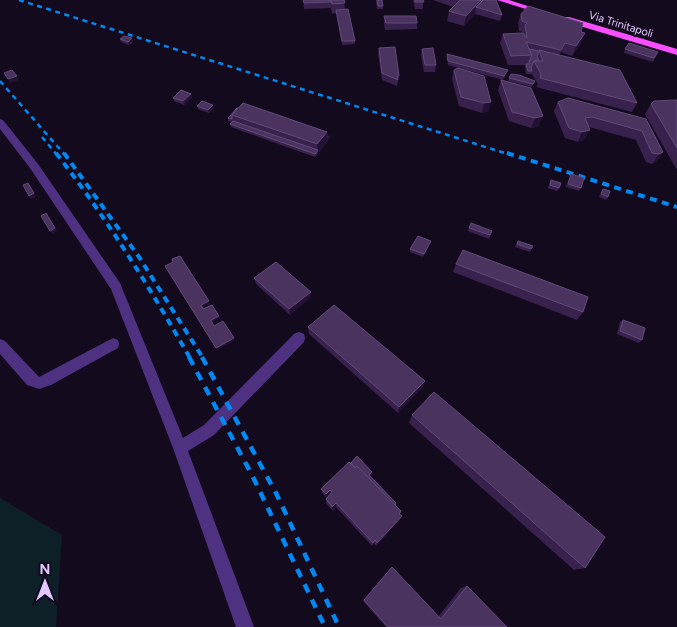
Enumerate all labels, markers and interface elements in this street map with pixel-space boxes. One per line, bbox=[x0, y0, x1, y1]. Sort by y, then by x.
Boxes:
street label: Via Trinitapoli bbox=[587, 9, 655, 40]
north arrow bbox=[20, 557, 70, 607]
text: N bbox=[40, 561, 50, 578]

